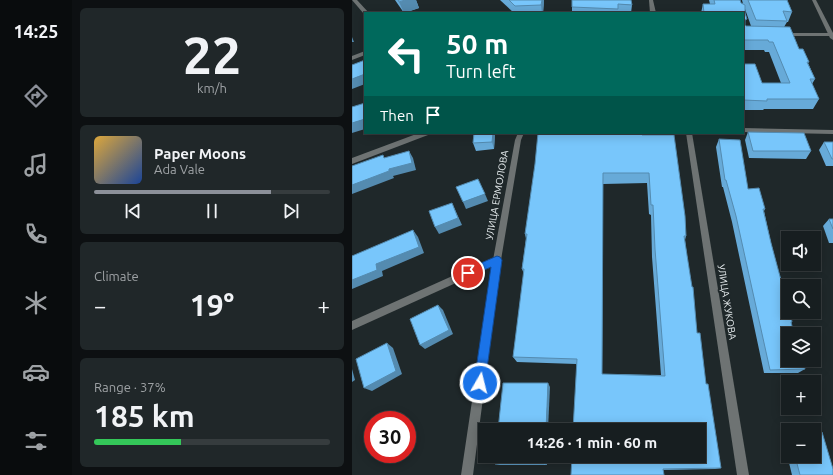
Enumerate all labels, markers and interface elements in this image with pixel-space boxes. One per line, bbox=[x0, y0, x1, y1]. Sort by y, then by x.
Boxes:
text: 14:25 bbox=[13, 21, 59, 41]
text: 22 bbox=[183, 26, 241, 84]
icon: left bbox=[380, 28, 432, 80]
text: 50 m bbox=[446, 28, 508, 59]
text: Turn left bbox=[446, 61, 516, 81]
text: km/h bbox=[197, 81, 227, 95]
icon: directions bbox=[22, 82, 50, 110]
icon: arrive bbox=[422, 104, 444, 126]
text: Then bbox=[380, 107, 414, 124]
text: Paper Moons bbox=[154, 145, 246, 162]
street label: УЛИЦА ЕРМОЛОВА bbox=[484, 149, 510, 241]
icon: music bbox=[22, 151, 50, 179]
text: Ada Vale bbox=[154, 162, 205, 176]
icon: previous bbox=[122, 200, 144, 222]
icon: pause bbox=[201, 200, 223, 222]
icon: next bbox=[280, 200, 302, 222]
icon: phone bbox=[22, 220, 50, 248]
map controls bbox=[781, 231, 821, 463]
button: sound bbox=[781, 231, 821, 271]
pin bbox=[451, 256, 485, 290]
icon: arrive bbox=[457, 262, 479, 284]
street label: УЛИЦА ЖУКОВА bbox=[716, 263, 738, 341]
text: Climate bbox=[94, 269, 139, 283]
button: search bbox=[781, 279, 821, 319]
text: 19° bbox=[190, 288, 234, 322]
icon: climate bbox=[22, 289, 50, 317]
text: − bbox=[94, 293, 106, 318]
text: + bbox=[318, 293, 330, 318]
button: layers bbox=[781, 327, 821, 367]
icon: car bbox=[22, 358, 50, 386]
position arrow bbox=[459, 362, 501, 404]
button: + bbox=[781, 375, 821, 415]
text: Range · 37% bbox=[94, 380, 166, 394]
text: 185 km bbox=[94, 399, 195, 433]
speed limit sign: 30 bbox=[364, 411, 416, 463]
button: − bbox=[781, 423, 821, 463]
icon: filters bbox=[22, 427, 50, 455]
text: 14:26 · 1 min · 60 m bbox=[527, 434, 657, 451]

